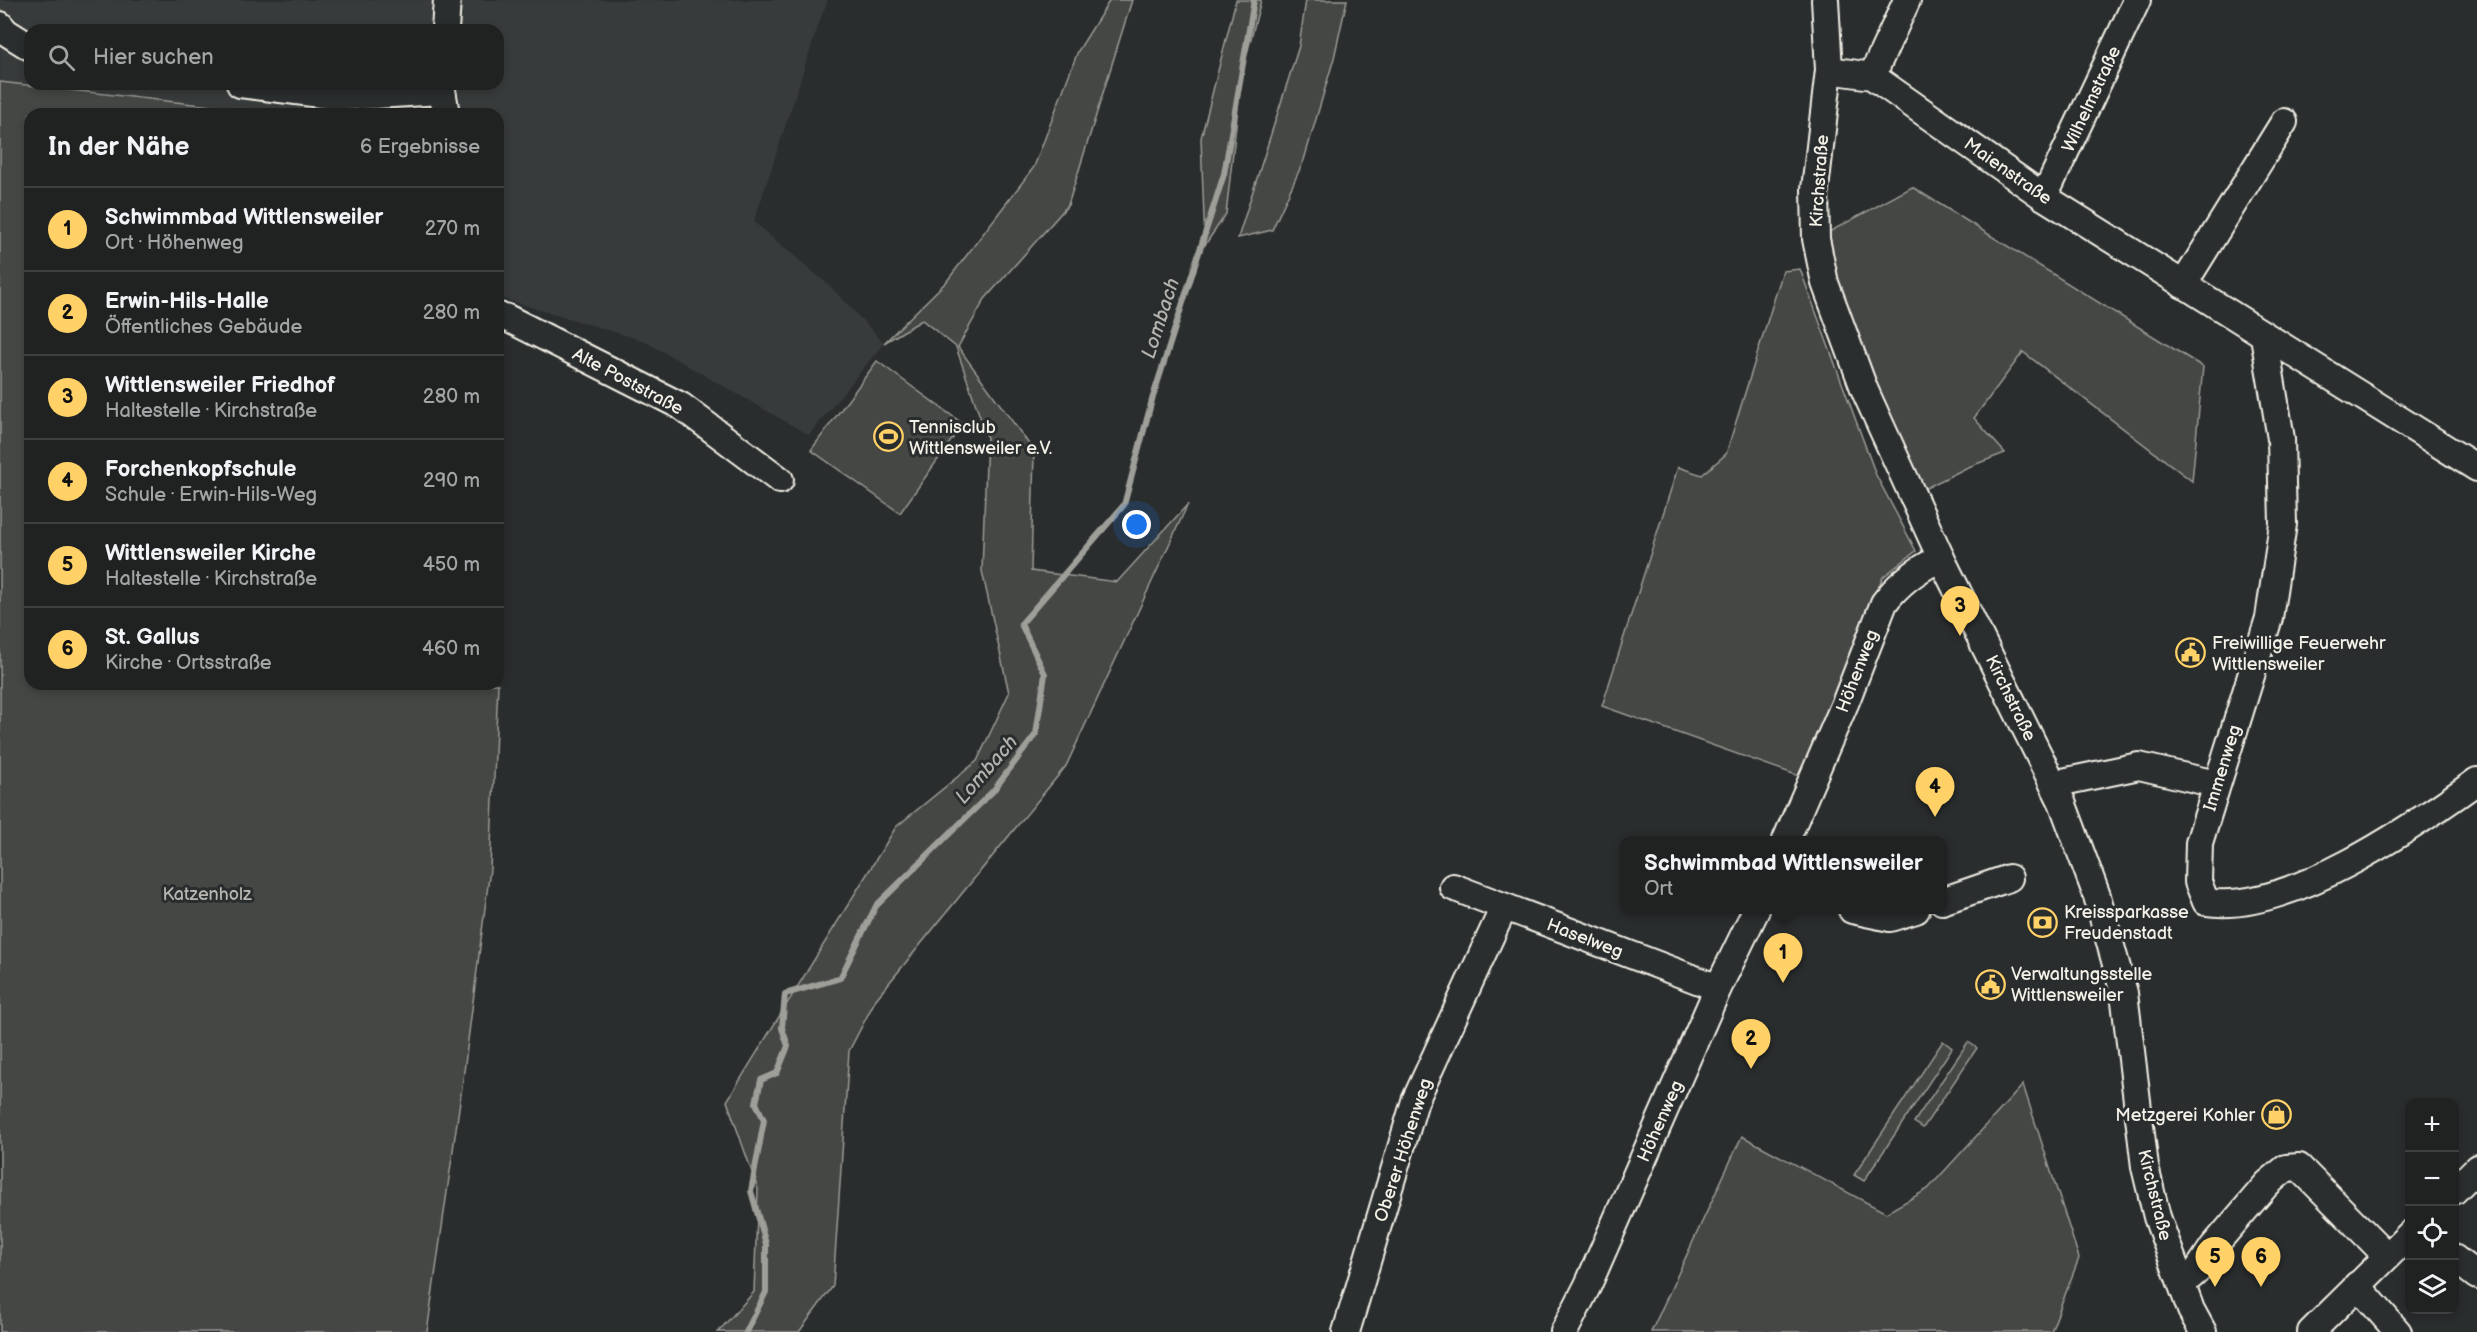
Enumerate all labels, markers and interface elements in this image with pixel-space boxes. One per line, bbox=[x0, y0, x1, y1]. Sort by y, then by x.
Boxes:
search box bbox=[24, 24, 504, 90]
icon: search bbox=[45, 41, 78, 74]
street label: Wilhelmstraße bbox=[2058, 42, 2125, 156]
text: Hier suchen bbox=[93, 44, 214, 71]
text: In der Nähe bbox=[48, 132, 190, 163]
street label: Maienstraße bbox=[1960, 133, 2056, 210]
street label: Kirchstraße bbox=[1806, 134, 1833, 228]
text: 6 Ergebnisse bbox=[360, 135, 480, 159]
text: Schwimmbad Wittlensweiler bbox=[105, 204, 383, 231]
text: 1 bbox=[63, 217, 72, 241]
text: 270 m bbox=[425, 217, 480, 241]
text: Ort · Höhenweg bbox=[105, 231, 243, 255]
water label: Lombach bbox=[1137, 275, 1185, 361]
text: Erwin-Hils-Halle bbox=[105, 288, 269, 315]
text: 2 bbox=[62, 301, 73, 325]
text: 280 m bbox=[423, 301, 480, 325]
text: Öffentliches Gebäude bbox=[105, 315, 302, 339]
street label: Alte Poststraße bbox=[569, 344, 687, 420]
text: Wittlensweiler Friedhof bbox=[105, 372, 335, 399]
text: 3 bbox=[62, 385, 73, 409]
text: 280 m bbox=[423, 385, 480, 409]
text: Haltestelle · Kirchstraße bbox=[105, 399, 317, 423]
place label: Tennisclub Wittlensweiler e.V. bbox=[909, 417, 1052, 459]
sports icon: Tennisclub Wittlensweiler e.V. bbox=[872, 421, 904, 453]
text: Forchenkopfschule bbox=[105, 456, 297, 483]
text: 4 bbox=[62, 469, 73, 493]
text: 290 m bbox=[423, 469, 480, 493]
text: Schule · Erwin-Hils-Weg bbox=[105, 483, 317, 507]
your location bbox=[1122, 510, 1151, 539]
text: Wittlensweiler Kirche bbox=[105, 540, 316, 567]
text: 5 bbox=[62, 553, 73, 577]
text: 450 m bbox=[423, 553, 480, 577]
text: Haltestelle · Kirchstraße bbox=[105, 567, 317, 591]
pin: 3 bbox=[1940, 586, 1980, 636]
text: St. Gallus bbox=[105, 624, 200, 651]
street label: Höhenweg bbox=[1832, 627, 1883, 716]
place label: Freiwillige Feuerwehr Wittlensweiler bbox=[2212, 633, 2386, 675]
text: 6 bbox=[61, 637, 74, 661]
text: 460 m bbox=[422, 637, 480, 661]
public building icon: Freiwillige Feuerwehr Wittlensweiler bbox=[2175, 637, 2207, 669]
text: Kirche · Ortsstraße bbox=[105, 651, 272, 675]
street label: Kirchstraße bbox=[1981, 652, 2041, 745]
street label: Immenweg bbox=[2199, 722, 2246, 814]
water label: Lombach bbox=[950, 730, 1023, 809]
pin: 4 bbox=[1916, 768, 1954, 817]
popup bbox=[1620, 836, 1947, 914]
text: Schwimmbad Wittlensweiler bbox=[1644, 850, 1923, 877]
text: Ort bbox=[1644, 877, 1673, 901]
park label: Katzenholz bbox=[162, 884, 252, 905]
place label: Kreissparkasse Freudenstadt bbox=[2064, 902, 2189, 944]
bank icon: Kreissparkasse Freudenstadt bbox=[2027, 906, 2059, 938]
street label: Haselweg bbox=[1544, 914, 1626, 963]
pin: 1 bbox=[1764, 934, 1802, 983]
place label: Verwaltungsstelle Wittlensweiler bbox=[2011, 964, 2152, 1006]
public building icon: Verwaltungsstelle Wittlensweiler bbox=[1974, 968, 2006, 1000]
pin: 2 bbox=[1732, 1020, 1770, 1069]
street label: Oberer Höhenweg bbox=[1370, 1076, 1437, 1225]
street label: Höhenweg bbox=[1633, 1077, 1688, 1165]
map controls bbox=[2405, 1098, 2459, 1314]
button: + bbox=[2405, 1098, 2459, 1152]
shop icon: Metzgerei Kohler bbox=[2260, 1099, 2292, 1131]
place label: Metzgerei Kohler bbox=[2115, 1105, 2255, 1126]
street label: Kirchstraße bbox=[2133, 1147, 2176, 1243]
button: − bbox=[2405, 1152, 2459, 1206]
button: locate bbox=[2405, 1206, 2459, 1260]
pin: 5 bbox=[2196, 1238, 2234, 1287]
pin: 6 bbox=[2242, 1238, 2280, 1287]
button: layers bbox=[2405, 1260, 2459, 1314]

